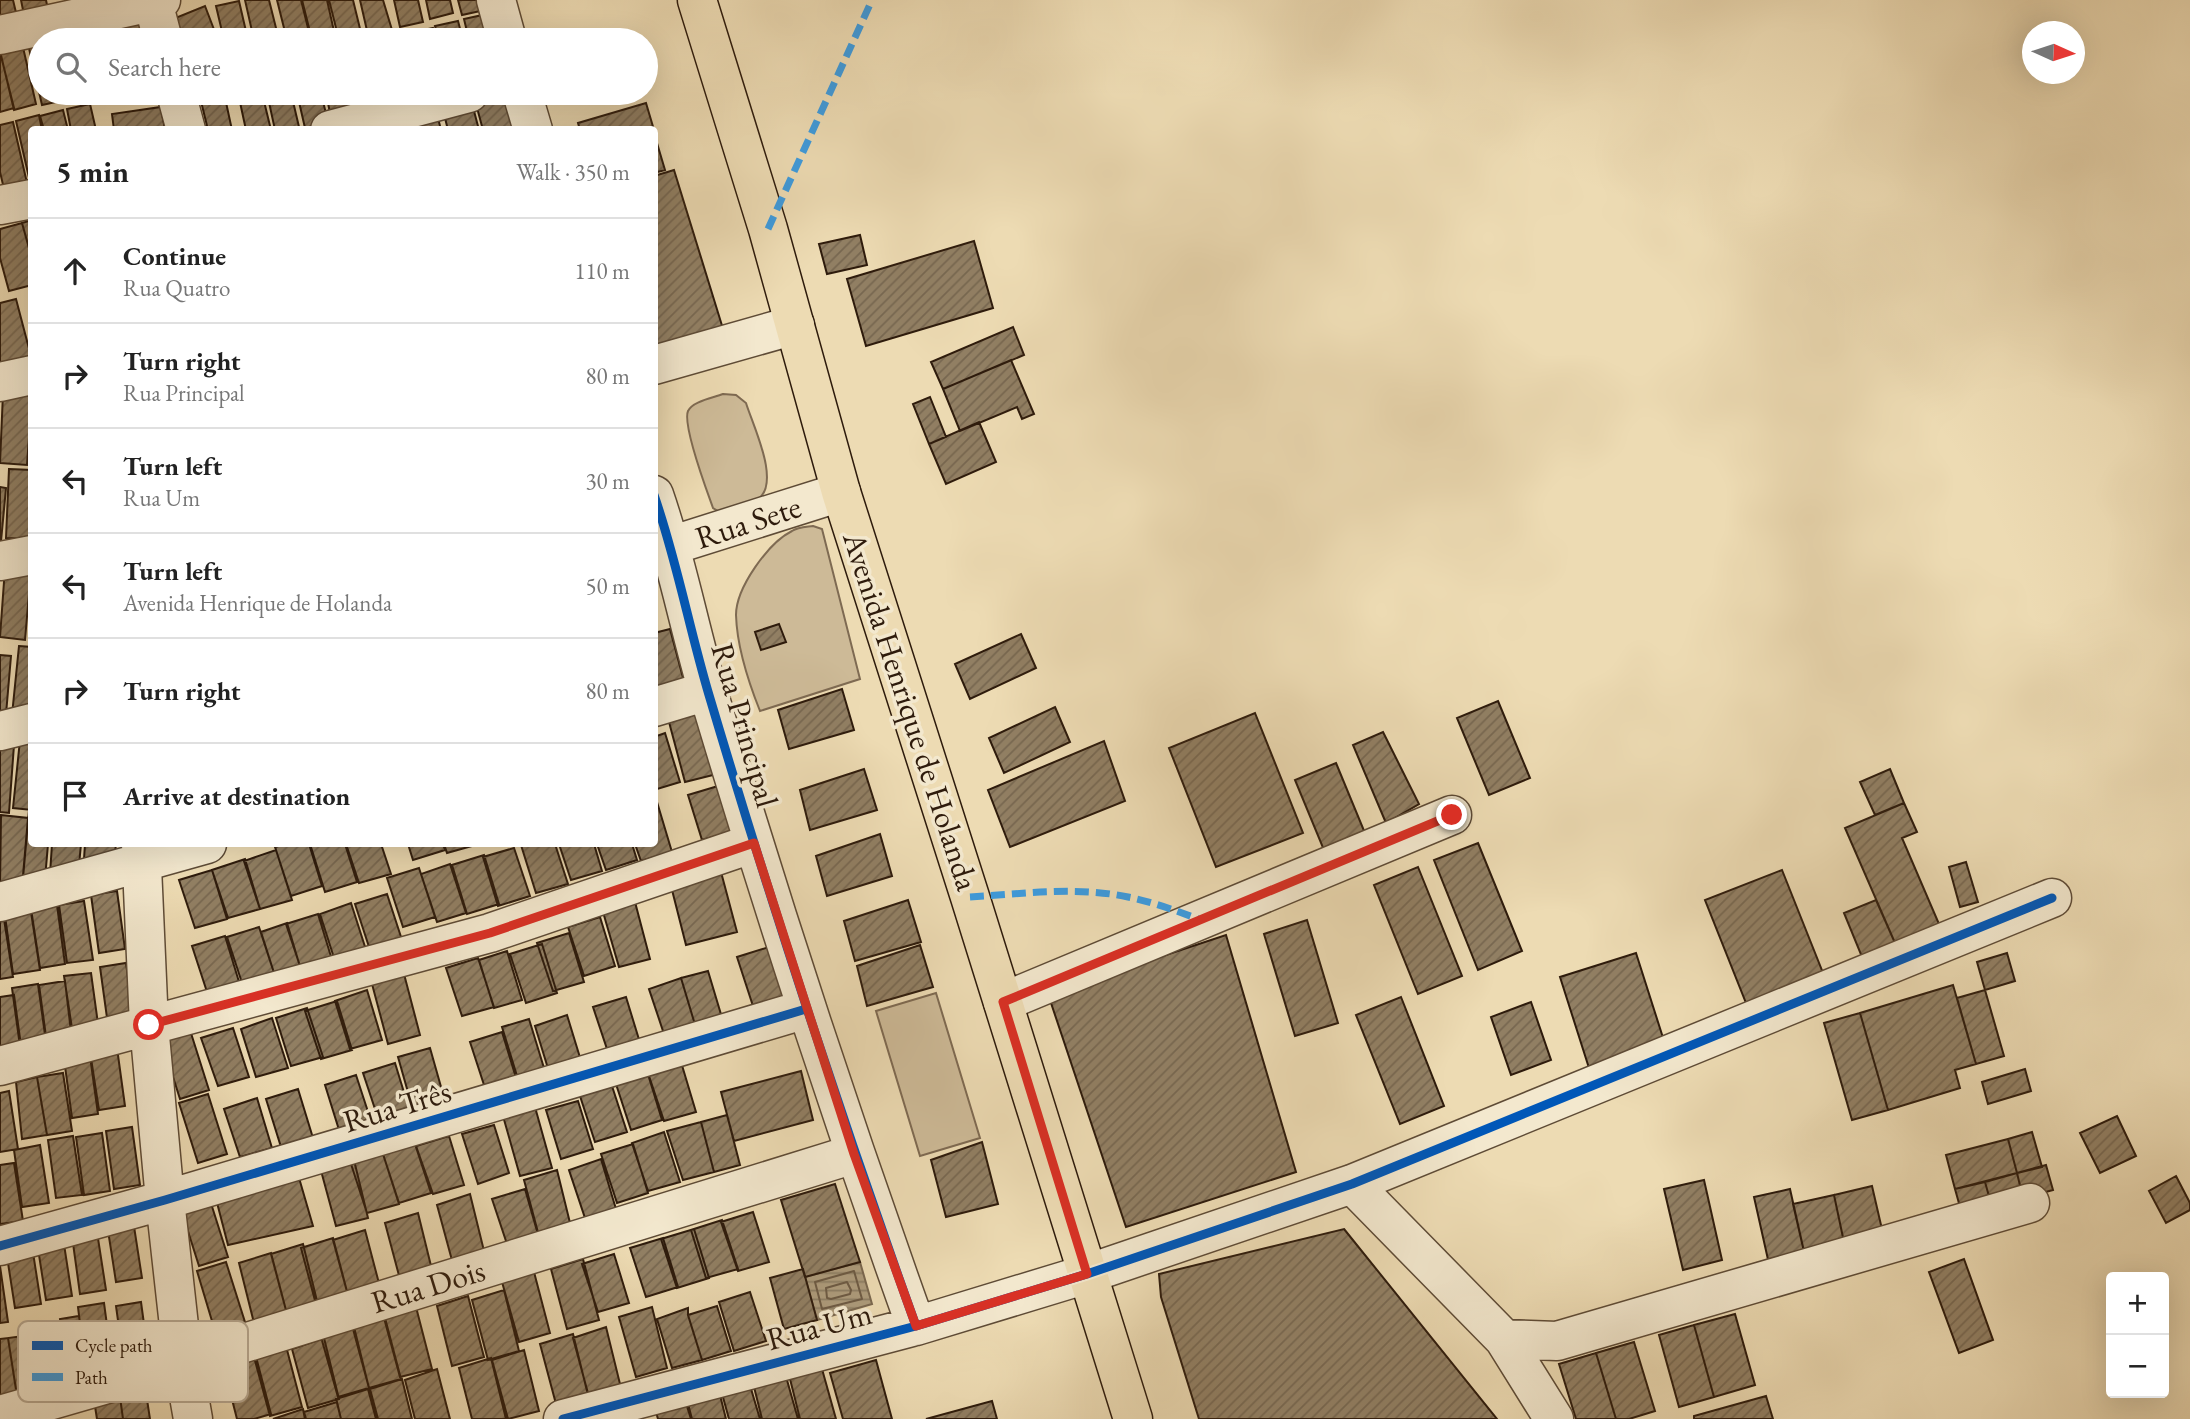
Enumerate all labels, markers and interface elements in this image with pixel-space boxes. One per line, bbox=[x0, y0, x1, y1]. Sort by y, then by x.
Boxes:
north arrow bbox=[2022, 21, 2085, 84]
search box bbox=[28, 28, 658, 105]
icon: search bbox=[52, 48, 90, 86]
text: Search here bbox=[108, 50, 221, 84]
text: 5 min bbox=[56, 152, 129, 191]
text: Walk · 350 m bbox=[516, 157, 630, 187]
text: Continue bbox=[123, 239, 226, 273]
icon: ahead bbox=[56, 252, 94, 290]
text: 110 m bbox=[574, 256, 630, 286]
text: Rua Quatro bbox=[123, 273, 230, 303]
text: Turn right bbox=[123, 344, 241, 378]
icon: right bbox=[56, 357, 94, 395]
text: 80 m bbox=[585, 361, 630, 391]
text: Rua Principal bbox=[123, 378, 245, 408]
text: Turn left bbox=[123, 449, 222, 483]
icon: left bbox=[56, 462, 94, 500]
text: 30 m bbox=[585, 466, 630, 496]
text: Rua Um bbox=[123, 483, 200, 513]
street label: Rua Sete bbox=[690, 485, 806, 559]
street label: Avenida Henrique de Holanda bbox=[833, 525, 989, 896]
text: Turn left bbox=[123, 554, 222, 588]
icon: left bbox=[56, 567, 94, 605]
text: 50 m bbox=[585, 571, 630, 601]
text: Avenida Henrique de Holanda bbox=[123, 588, 392, 618]
street label: Rua Principal bbox=[701, 638, 789, 812]
icon: right bbox=[56, 672, 94, 710]
text: Turn right bbox=[123, 674, 241, 708]
text: 80 m bbox=[585, 676, 630, 706]
icon: arrive bbox=[56, 777, 94, 815]
text: Arrive at destination bbox=[123, 779, 350, 813]
route end bbox=[1436, 799, 1467, 830]
route start bbox=[133, 1009, 164, 1040]
street label: Rua Três bbox=[338, 1070, 456, 1142]
street label: Rua Dois bbox=[366, 1249, 490, 1323]
map controls bbox=[2106, 1272, 2169, 1398]
button: + bbox=[2106, 1272, 2169, 1335]
street label: Rua Um bbox=[762, 1292, 876, 1360]
legend bbox=[18, 1321, 248, 1402]
text: Cycle path bbox=[75, 1333, 153, 1358]
button: − bbox=[2106, 1335, 2169, 1398]
text: Path bbox=[75, 1365, 108, 1390]

